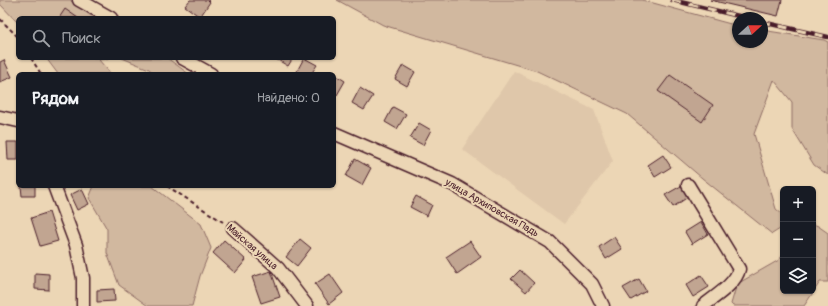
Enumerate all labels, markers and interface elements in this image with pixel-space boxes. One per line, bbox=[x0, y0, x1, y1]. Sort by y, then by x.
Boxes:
north arrow bbox=[732, 12, 768, 48]
search box bbox=[16, 16, 336, 60]
icon: search bbox=[30, 27, 52, 49]
text: Поиск bbox=[62, 29, 101, 48]
text: Рядом bbox=[32, 88, 79, 109]
text: Найдено: 0 bbox=[257, 90, 320, 106]
street label: улица Архиповская Падь bbox=[442, 176, 541, 240]
map controls bbox=[780, 186, 816, 294]
button: + bbox=[780, 186, 816, 222]
street label: Майская улица bbox=[224, 222, 280, 273]
button: − bbox=[780, 222, 816, 258]
button: layers bbox=[780, 258, 816, 294]

